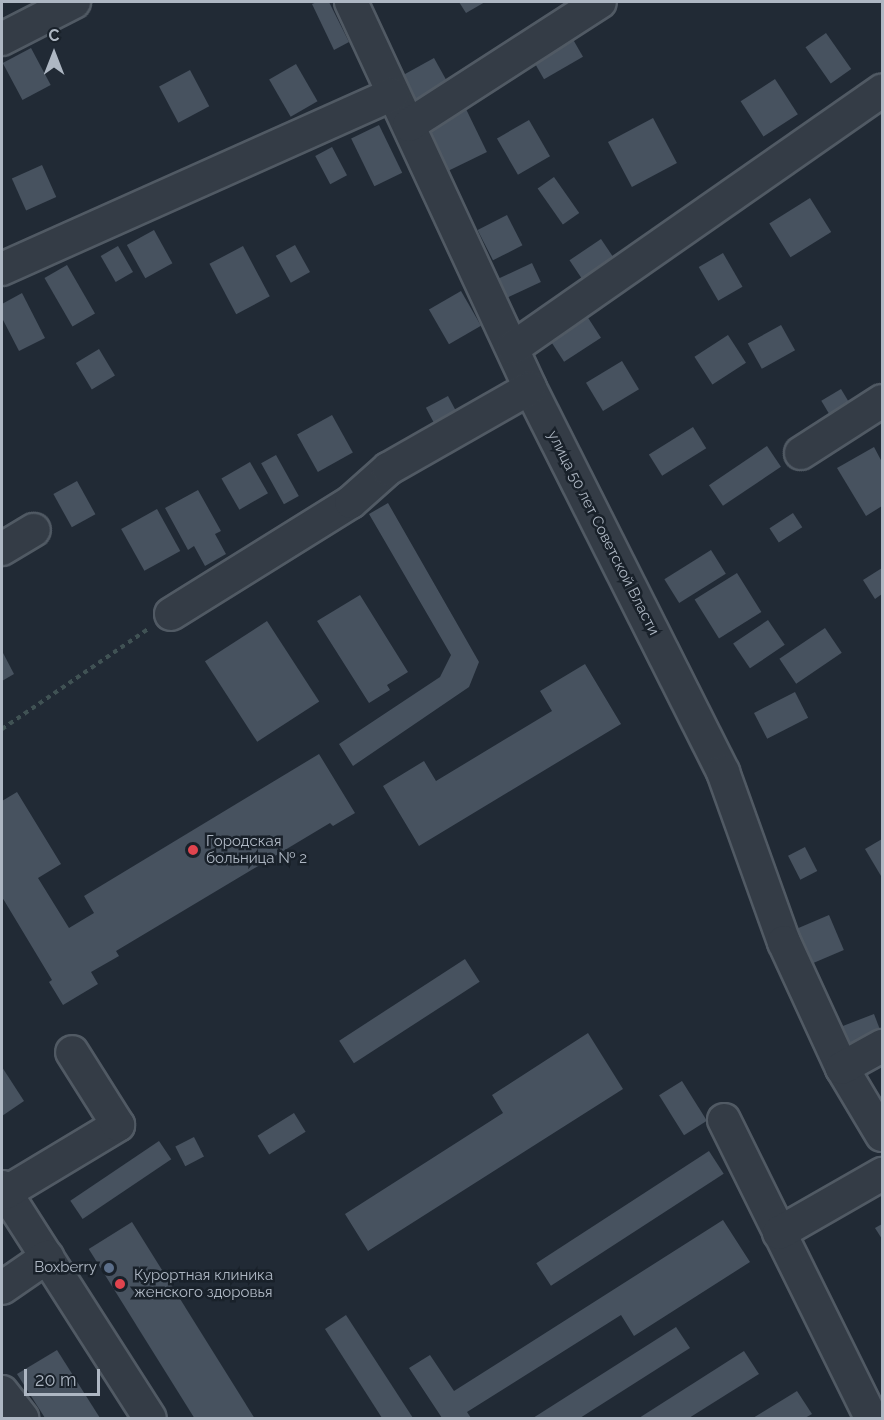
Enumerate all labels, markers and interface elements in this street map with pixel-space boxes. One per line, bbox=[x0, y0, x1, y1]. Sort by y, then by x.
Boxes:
north arrow bbox=[24, 24, 84, 84]
text: С bbox=[49, 26, 59, 45]
street label: улица 50 лет Советской Власти bbox=[543, 428, 663, 638]
place label: Городская больница № 2 bbox=[206, 832, 307, 867]
marker: Городская больница № 2 bbox=[184, 841, 202, 859]
place label: Boxberry bbox=[34, 1259, 97, 1277]
marker: Boxberry bbox=[102, 1261, 116, 1275]
place label: Курортная клиника женского здоровья bbox=[134, 1266, 273, 1301]
marker: Курортная клиника женского здоровья bbox=[111, 1275, 129, 1293]
scale bar bbox=[27, 1357, 104, 1395]
text: 20 m bbox=[35, 1369, 77, 1390]

